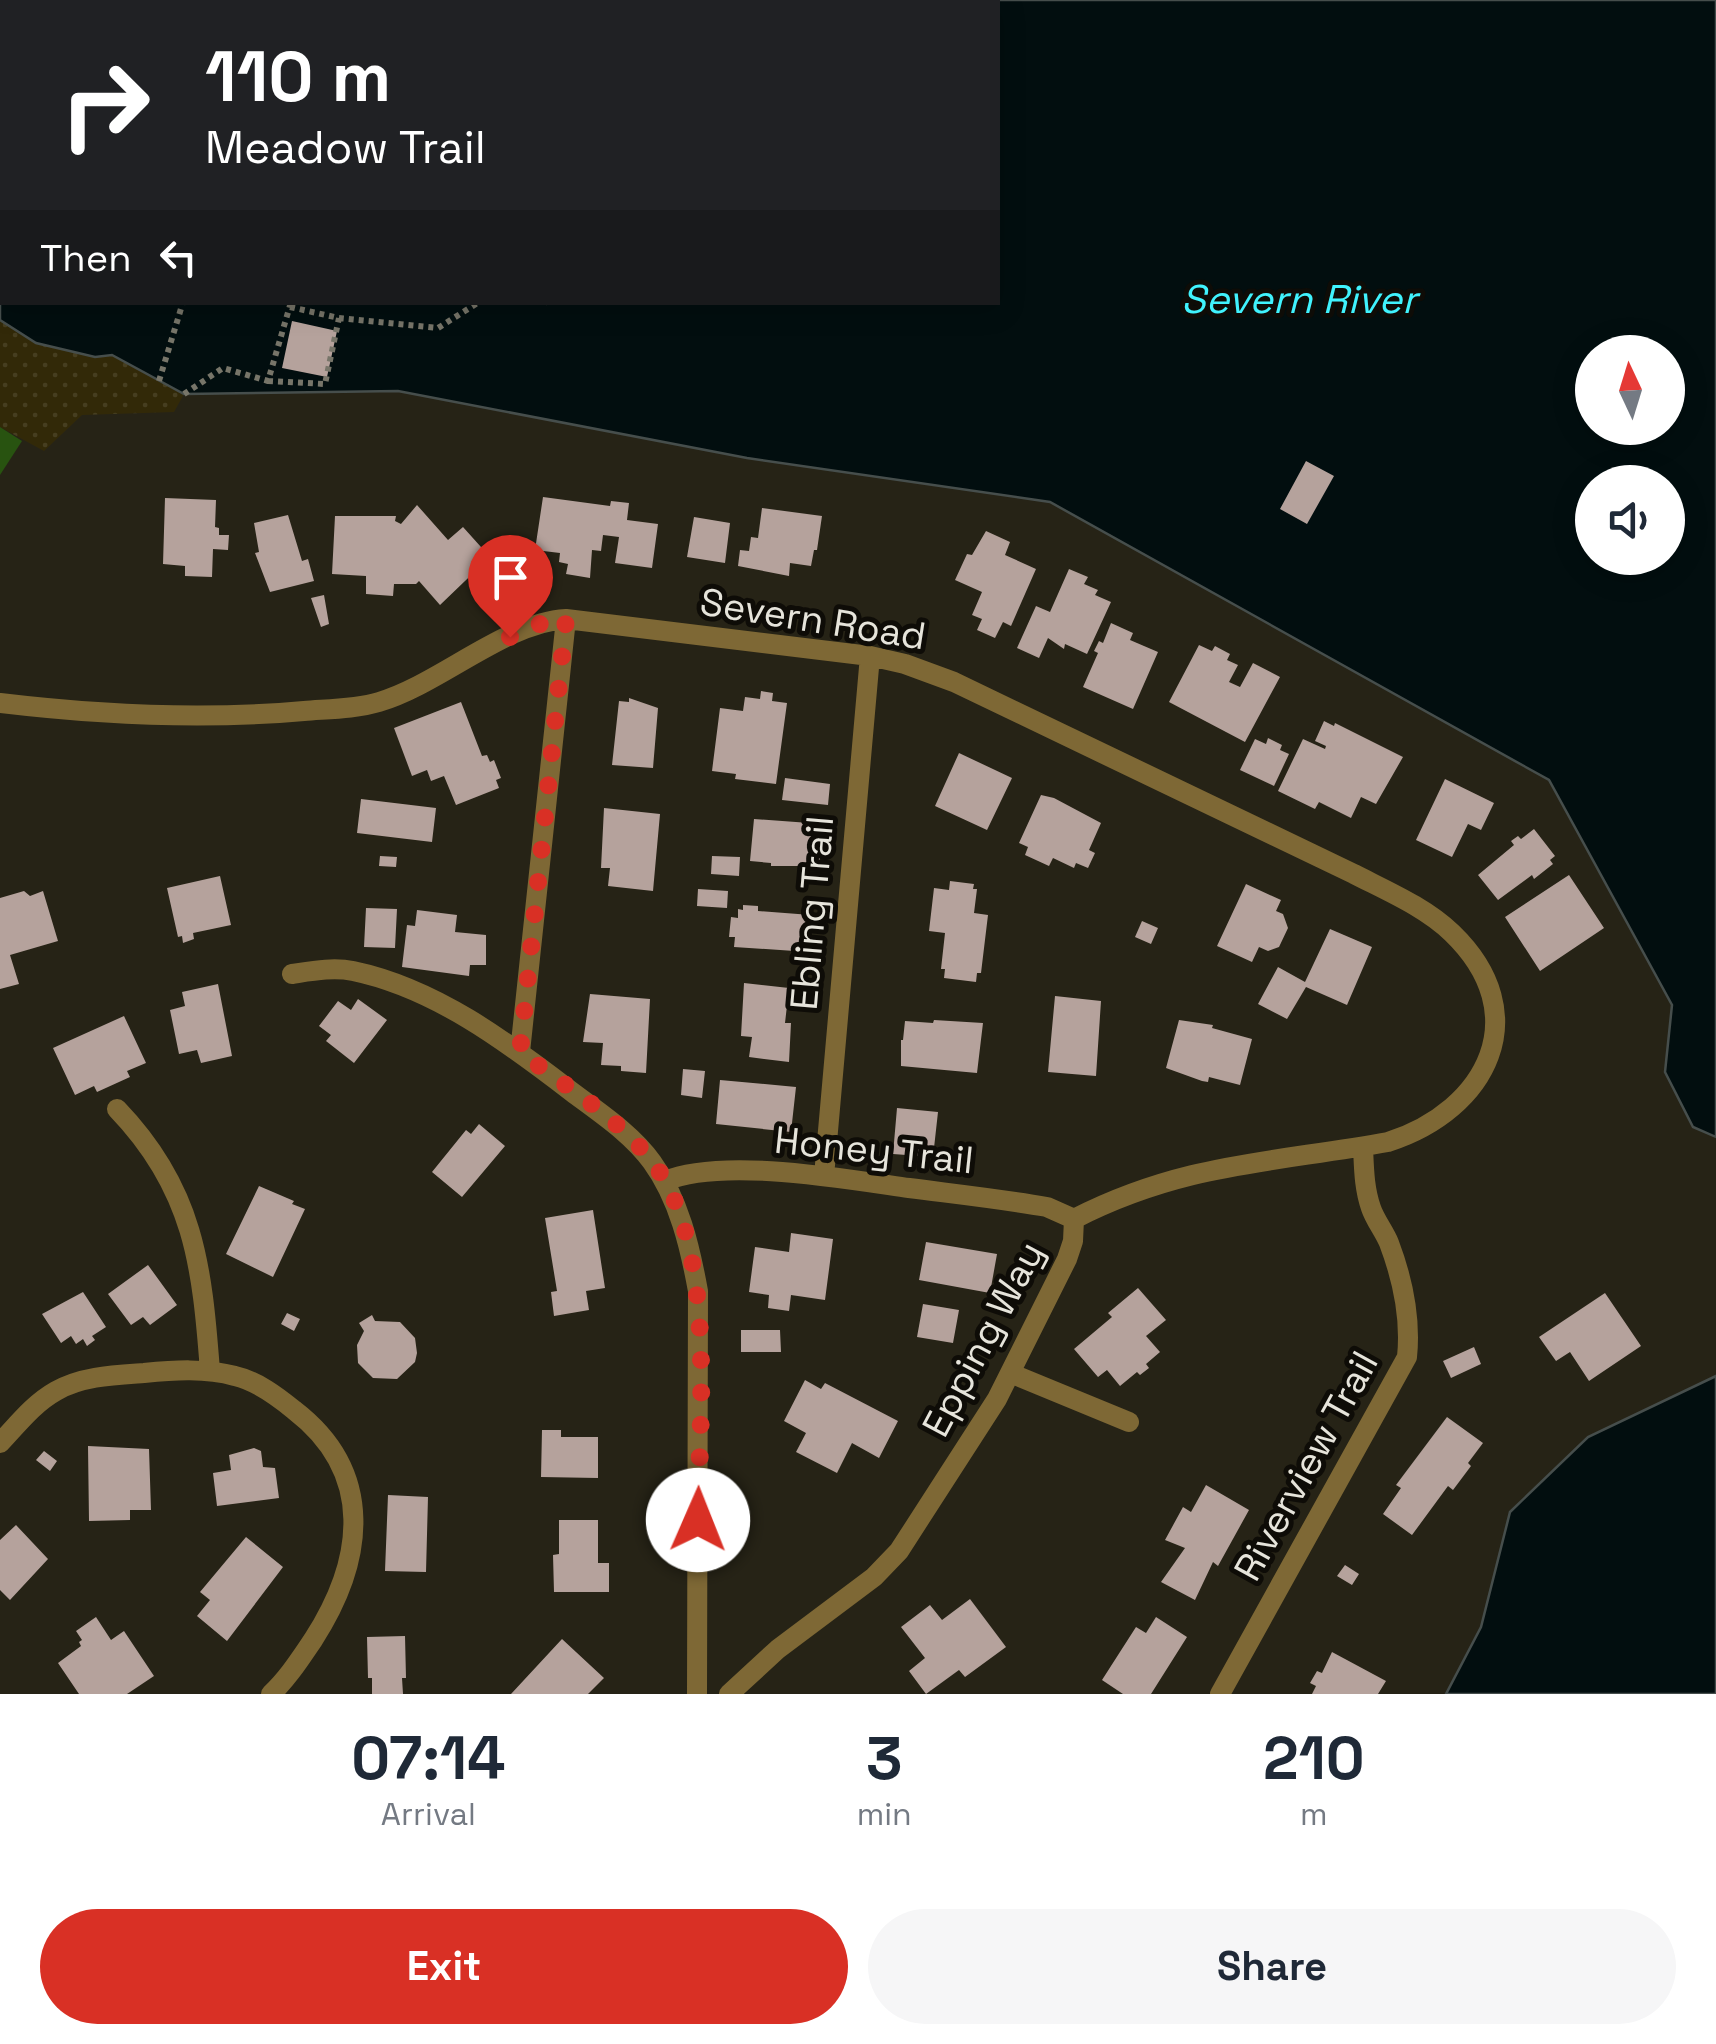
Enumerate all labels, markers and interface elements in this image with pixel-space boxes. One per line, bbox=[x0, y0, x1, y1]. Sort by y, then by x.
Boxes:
text: 110 m bbox=[205, 32, 391, 121]
icon: right bbox=[40, 40, 170, 170]
text: Meadow Trail bbox=[205, 119, 486, 176]
icon: left bbox=[151, 230, 206, 285]
text: Then bbox=[40, 234, 131, 282]
water label: Severn River bbox=[1181, 274, 1421, 325]
north arrow bbox=[1575, 335, 1685, 445]
map controls bbox=[1575, 335, 1685, 575]
button: sound bbox=[1575, 465, 1685, 575]
pin bbox=[468, 535, 553, 638]
icon: arrive bbox=[483, 550, 538, 605]
street label: Severn Road bbox=[697, 577, 929, 661]
street label: Ebling Trail bbox=[780, 814, 844, 1012]
street label: Honey Trail bbox=[772, 1116, 976, 1184]
street label: Epping Way bbox=[912, 1233, 1054, 1445]
street label: Riverview Trail bbox=[1223, 1343, 1389, 1589]
position arrow bbox=[646, 1468, 750, 1572]
text: 07:14 bbox=[351, 1720, 505, 1797]
text: 3 bbox=[866, 1720, 902, 1797]
text: 210 bbox=[1263, 1720, 1365, 1797]
text: Arrival bbox=[381, 1794, 476, 1834]
text: min bbox=[857, 1794, 912, 1834]
text: m bbox=[1300, 1794, 1328, 1834]
button: Exit bbox=[40, 1909, 848, 2024]
button: Share bbox=[868, 1909, 1676, 2024]

